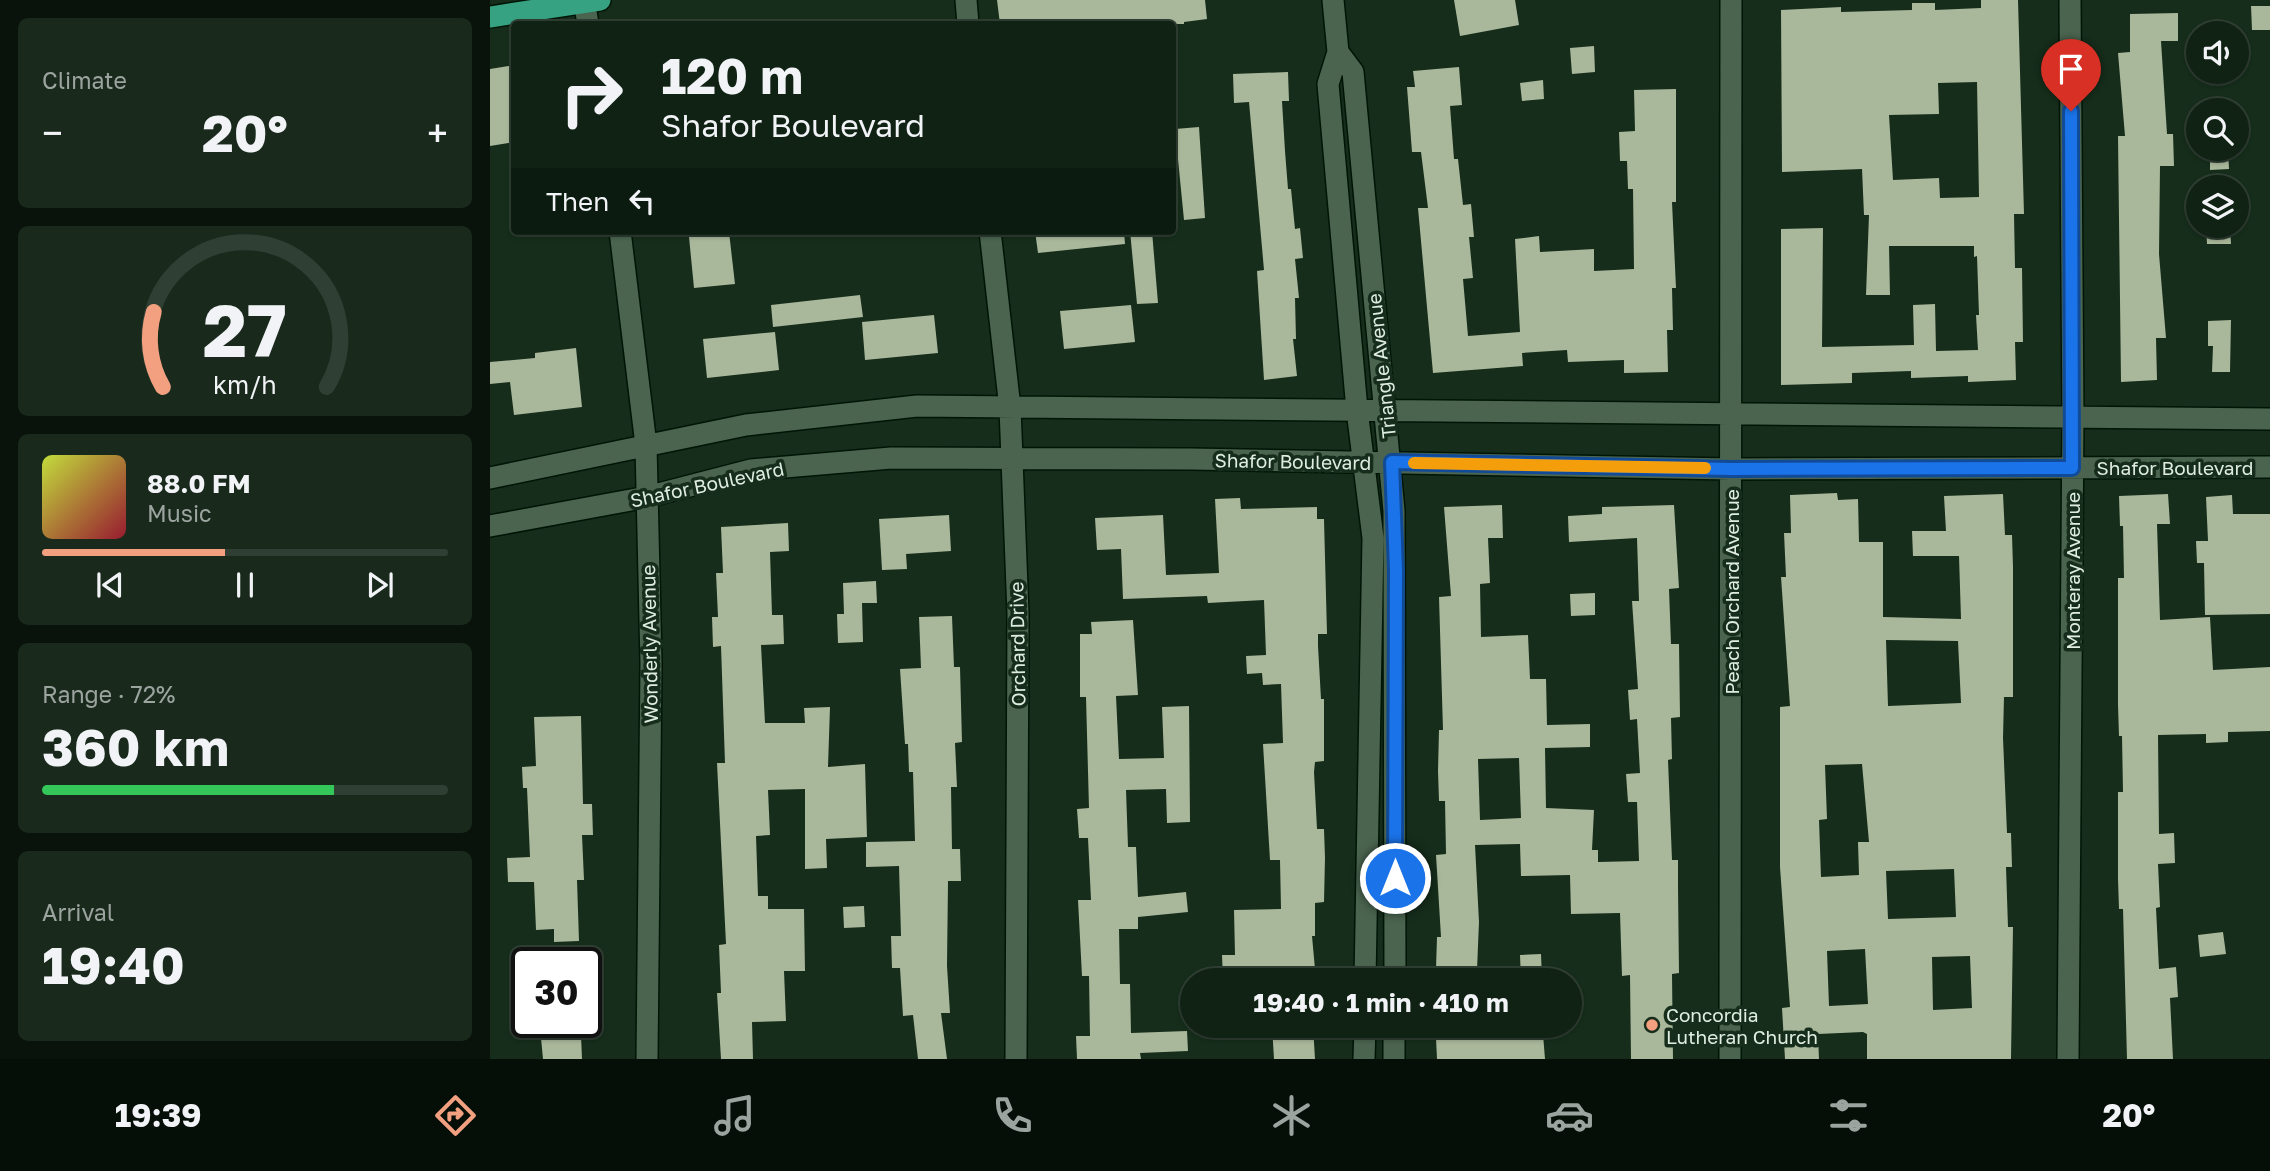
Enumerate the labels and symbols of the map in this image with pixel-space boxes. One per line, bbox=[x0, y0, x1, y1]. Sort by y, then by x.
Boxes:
pin bbox=[2041, 39, 2101, 111]
street label: Triangle Avenue bbox=[1362, 292, 1400, 440]
street label: Shafor Boulevard bbox=[1214, 448, 1372, 474]
street label: Shafor Boulevard bbox=[628, 456, 786, 512]
street label: Shafor Boulevard bbox=[2097, 456, 2253, 479]
street label: Peach Orchard Avenue bbox=[1720, 489, 1743, 695]
street label: Monteray Avenue bbox=[2061, 492, 2084, 650]
street label: Wonderly Avenue bbox=[636, 564, 662, 724]
street label: Orchard Drive bbox=[1004, 581, 1030, 707]
position arrow bbox=[1358, 841, 1432, 915]
speed limit sign: 30 bbox=[511, 947, 602, 1038]
place label: Concordia Lutheran Church bbox=[1666, 1003, 1818, 1048]
marker: Concordia Lutheran Church bbox=[1644, 1017, 1660, 1033]

